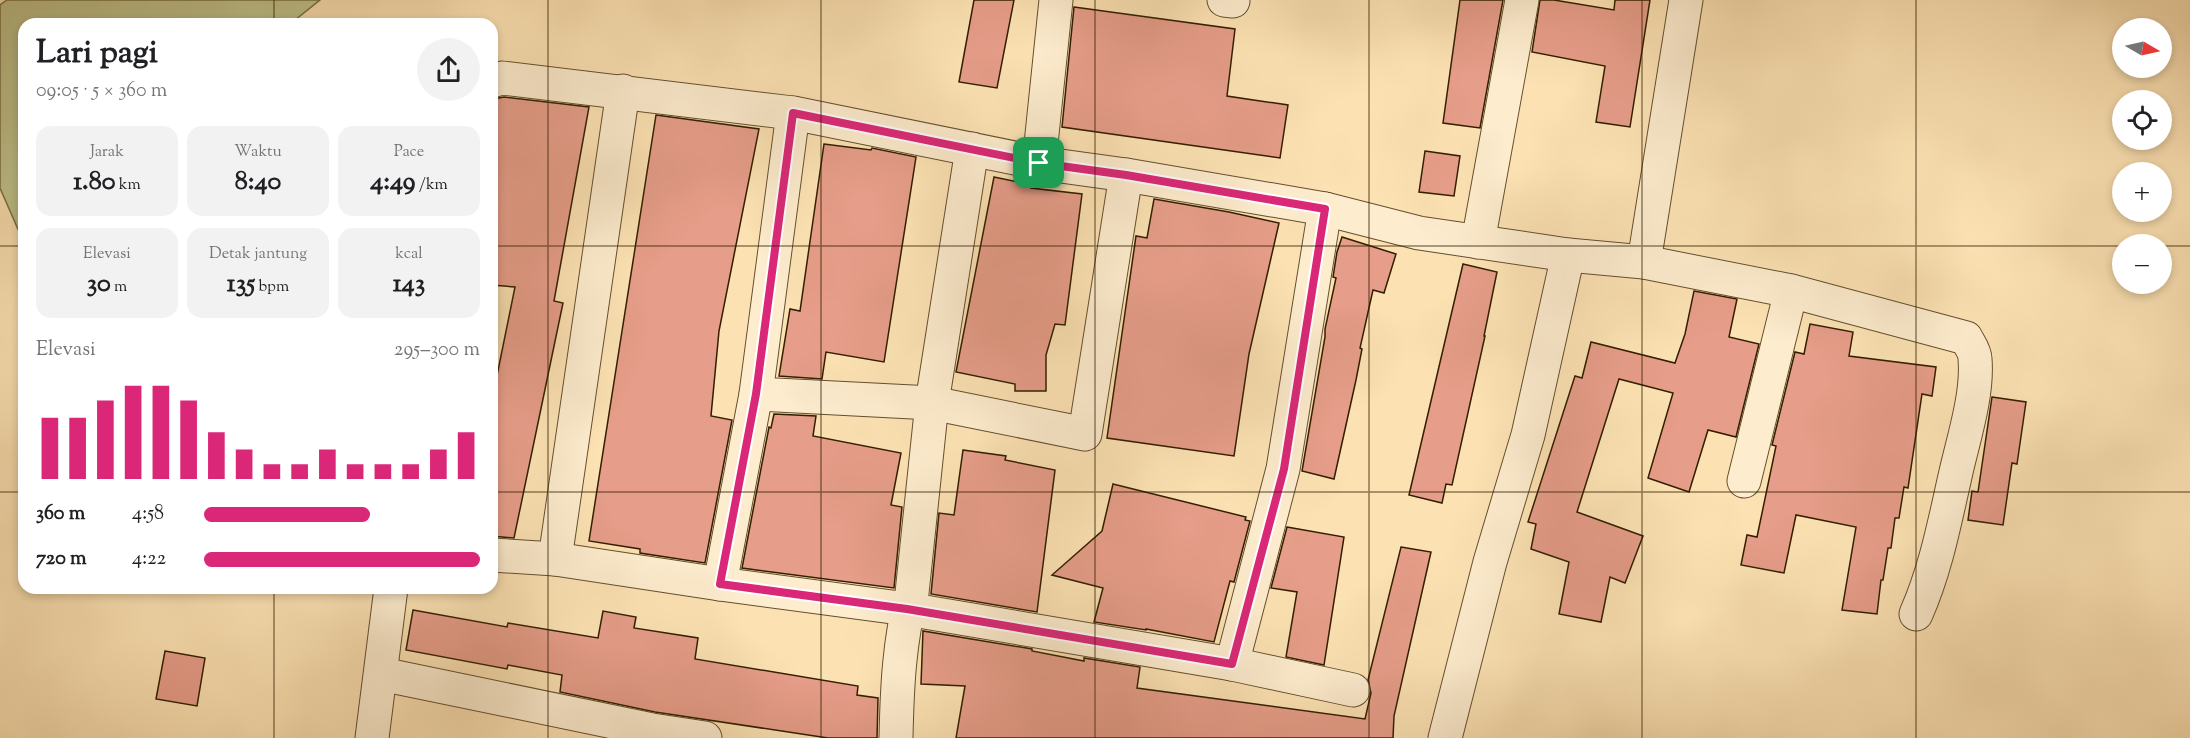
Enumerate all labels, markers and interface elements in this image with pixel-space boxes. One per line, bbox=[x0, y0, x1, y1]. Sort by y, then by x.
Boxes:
north arrow bbox=[2112, 18, 2172, 78]
map controls bbox=[2112, 18, 2172, 294]
text: Lari pagi bbox=[36, 30, 158, 78]
button: share bbox=[417, 38, 480, 101]
text: 09:05 · 5 × 360 m bbox=[36, 77, 167, 106]
button: locate bbox=[2112, 90, 2172, 150]
pin bbox=[1013, 137, 1064, 188]
text: Jarak bbox=[90, 141, 124, 164]
text: Waktu bbox=[234, 141, 282, 164]
text: Pace bbox=[394, 141, 424, 164]
icon: arrive bbox=[1022, 146, 1055, 179]
button: + bbox=[2112, 162, 2172, 222]
text: 1.80 bbox=[73, 164, 115, 201]
text: 8:40 bbox=[235, 164, 281, 201]
text: 4:49 bbox=[370, 164, 416, 201]
text: km bbox=[115, 174, 141, 197]
text: /km bbox=[416, 174, 448, 197]
button: − bbox=[2112, 234, 2172, 294]
text: Elevasi bbox=[83, 243, 131, 266]
text: Detak jantung bbox=[209, 243, 307, 266]
text: kcal bbox=[395, 243, 423, 266]
text: 30 bbox=[87, 266, 111, 303]
text: 135 bbox=[227, 266, 255, 303]
text: 143 bbox=[393, 266, 425, 303]
text: m bbox=[111, 276, 127, 299]
text: bpm bbox=[255, 276, 289, 299]
text: Elevasi bbox=[36, 336, 96, 365]
text: 295–300 m bbox=[394, 336, 480, 365]
text: 360 m bbox=[36, 500, 85, 529]
text: 4:58 bbox=[132, 500, 164, 529]
text: 720 m bbox=[36, 545, 87, 574]
text: 4:22 bbox=[132, 545, 166, 574]

